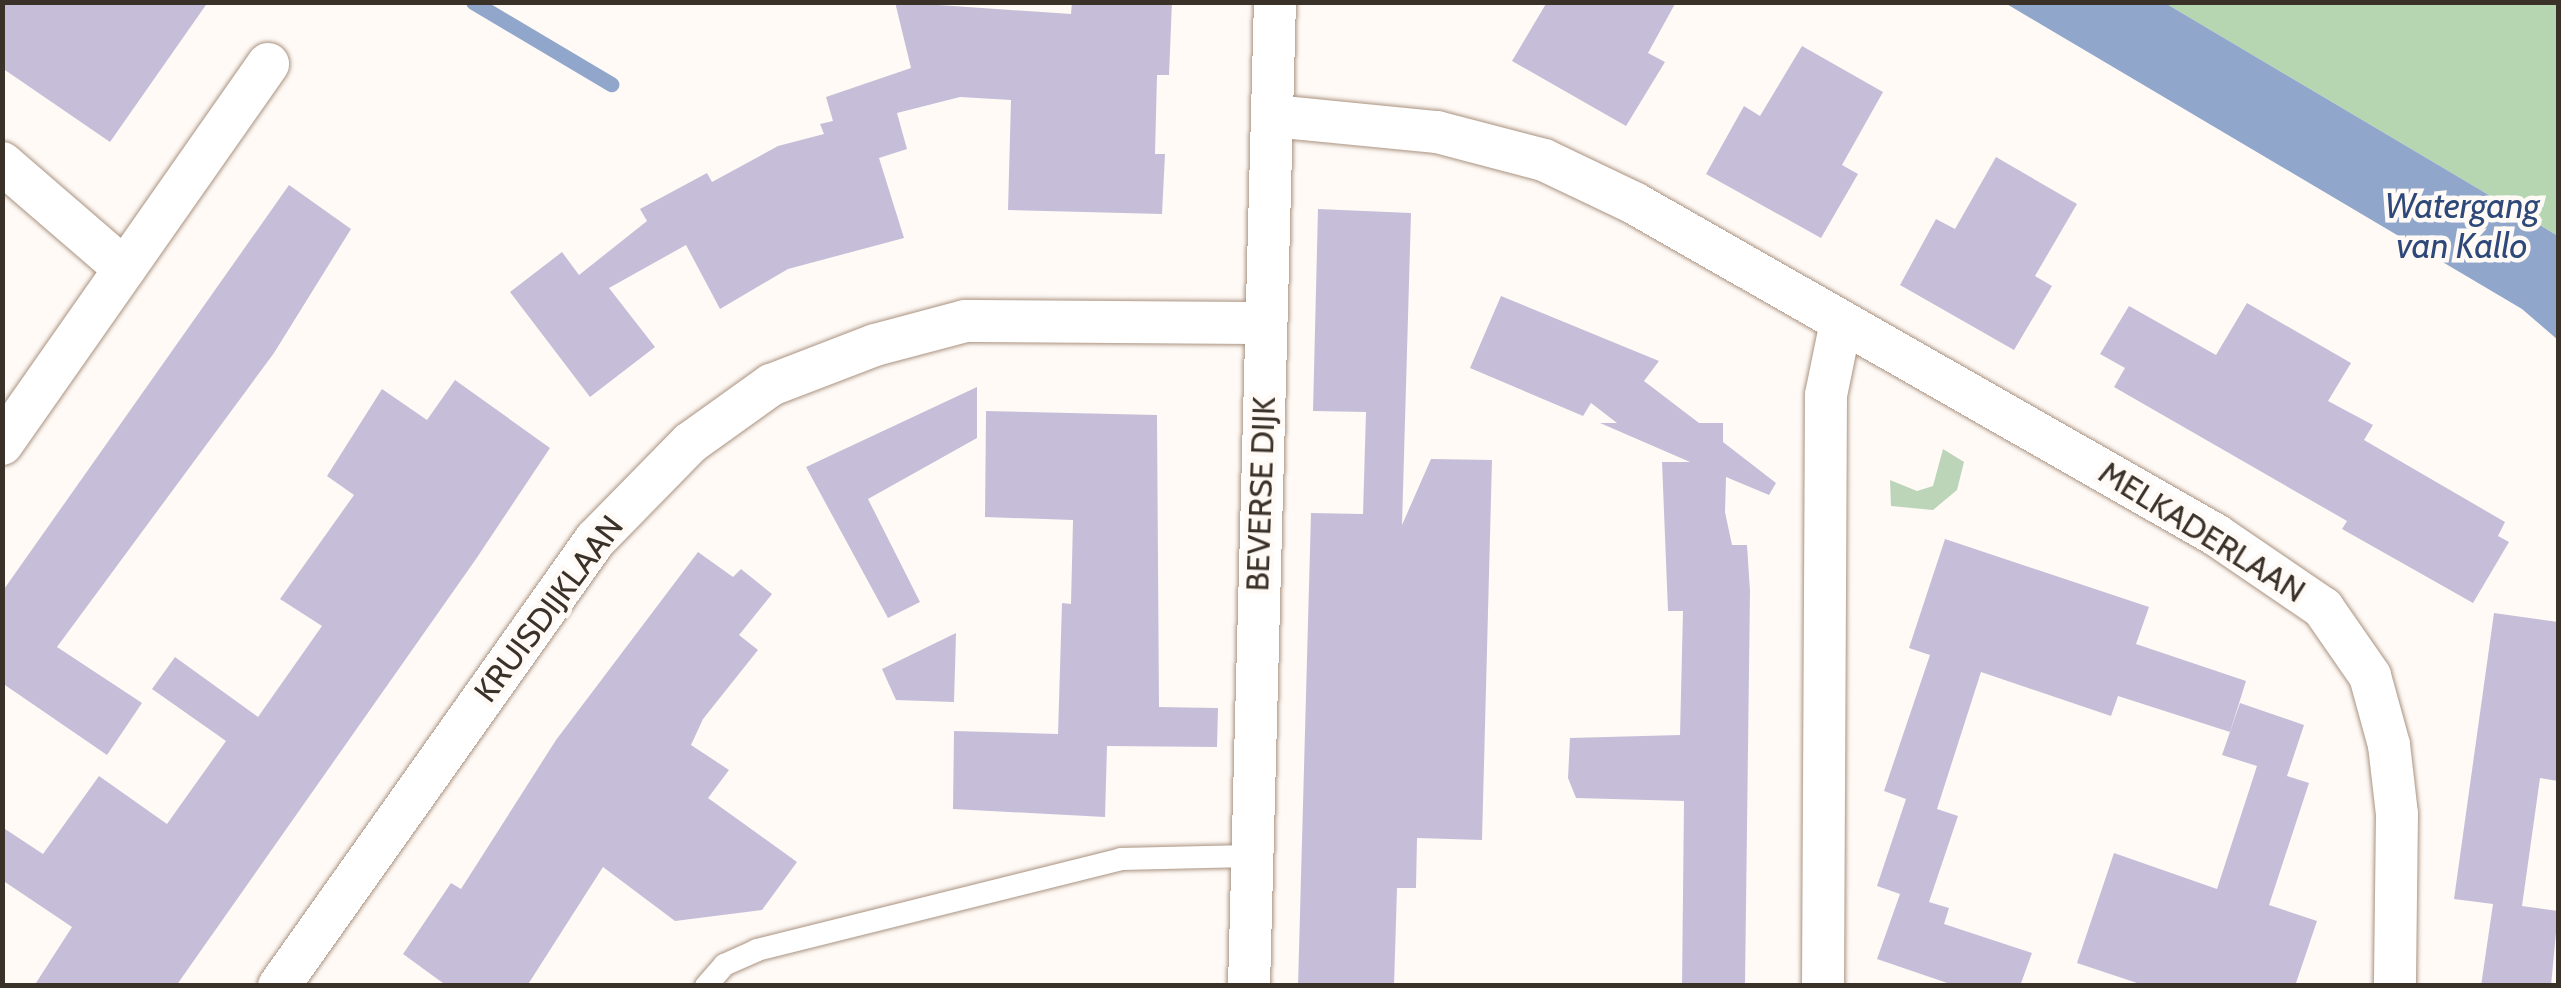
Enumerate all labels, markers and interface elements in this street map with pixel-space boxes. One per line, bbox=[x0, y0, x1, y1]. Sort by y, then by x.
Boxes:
water label: Watergang van Kallo bbox=[2384, 185, 2540, 267]
street label: BEVERSE DIJK bbox=[1238, 396, 1284, 592]
street label: MELKADERLAAN bbox=[2092, 453, 2312, 611]
street label: KRUISDIJKLAAN bbox=[467, 508, 631, 710]

